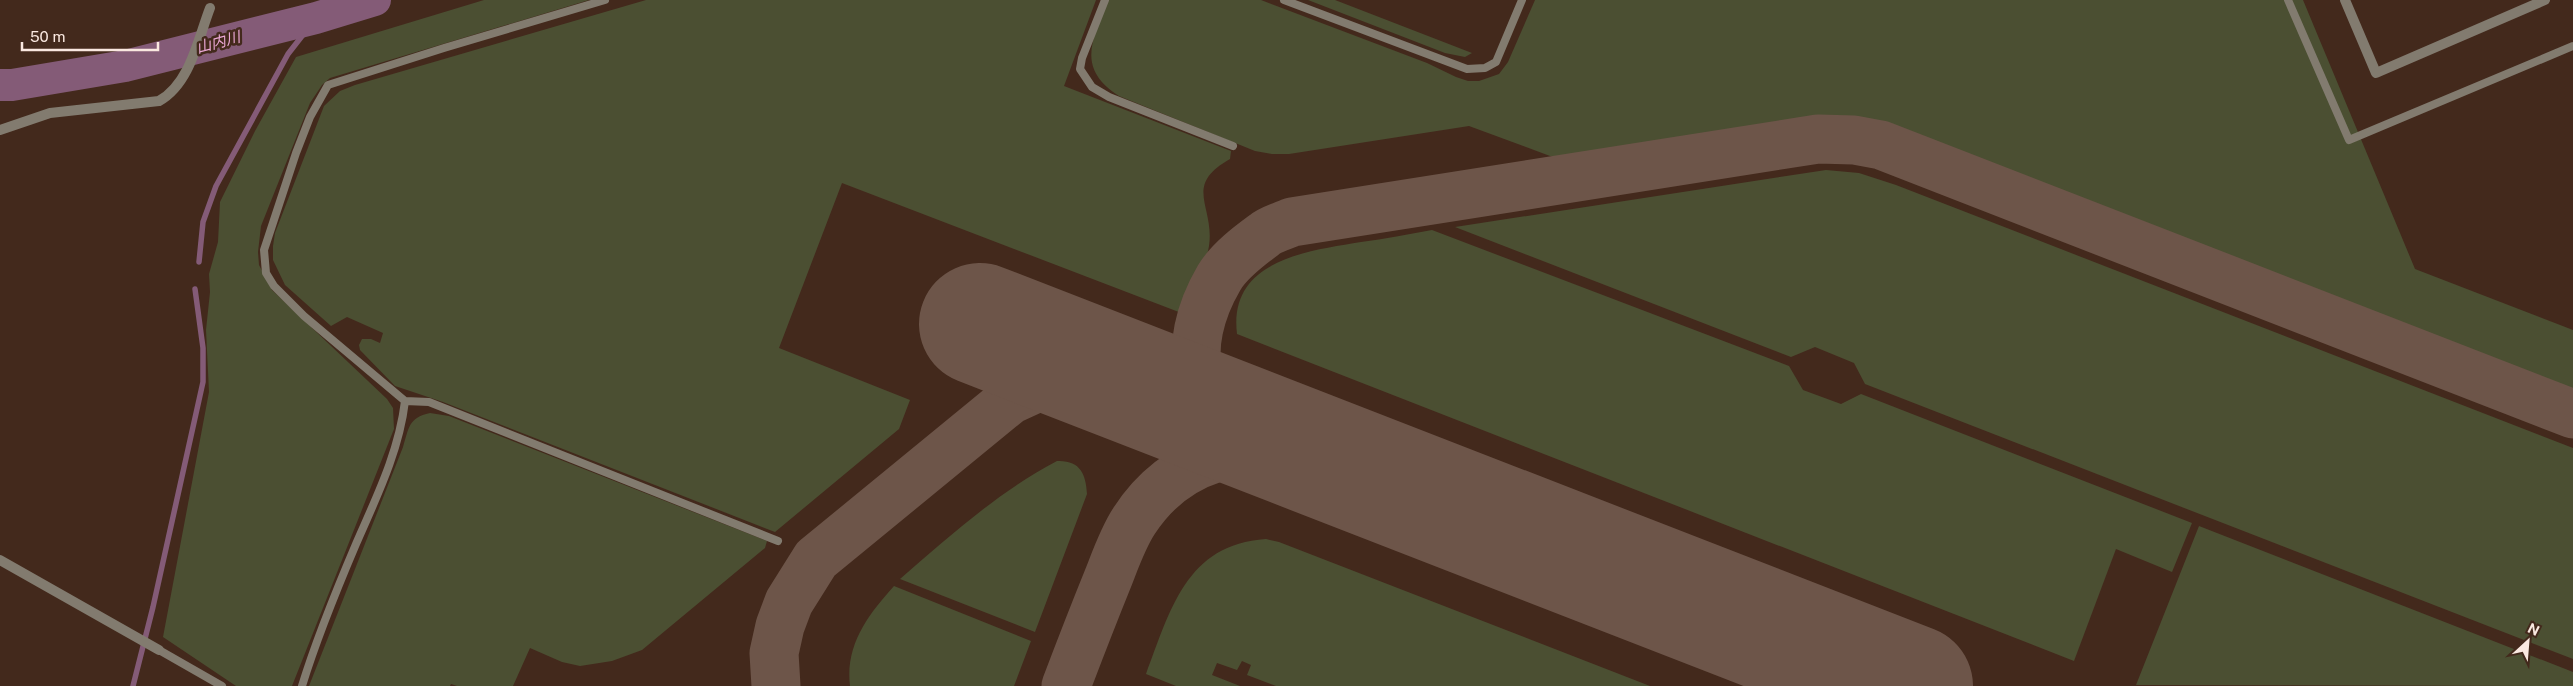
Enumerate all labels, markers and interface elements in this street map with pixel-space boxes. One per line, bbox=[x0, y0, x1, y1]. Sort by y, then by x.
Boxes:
scale bar bbox=[22, 20, 159, 52]
water label: 山内川 bbox=[194, 27, 244, 56]
text: 50 m bbox=[30, 28, 65, 45]
north arrow bbox=[2503, 616, 2553, 666]
text: N bbox=[2525, 620, 2542, 639]

